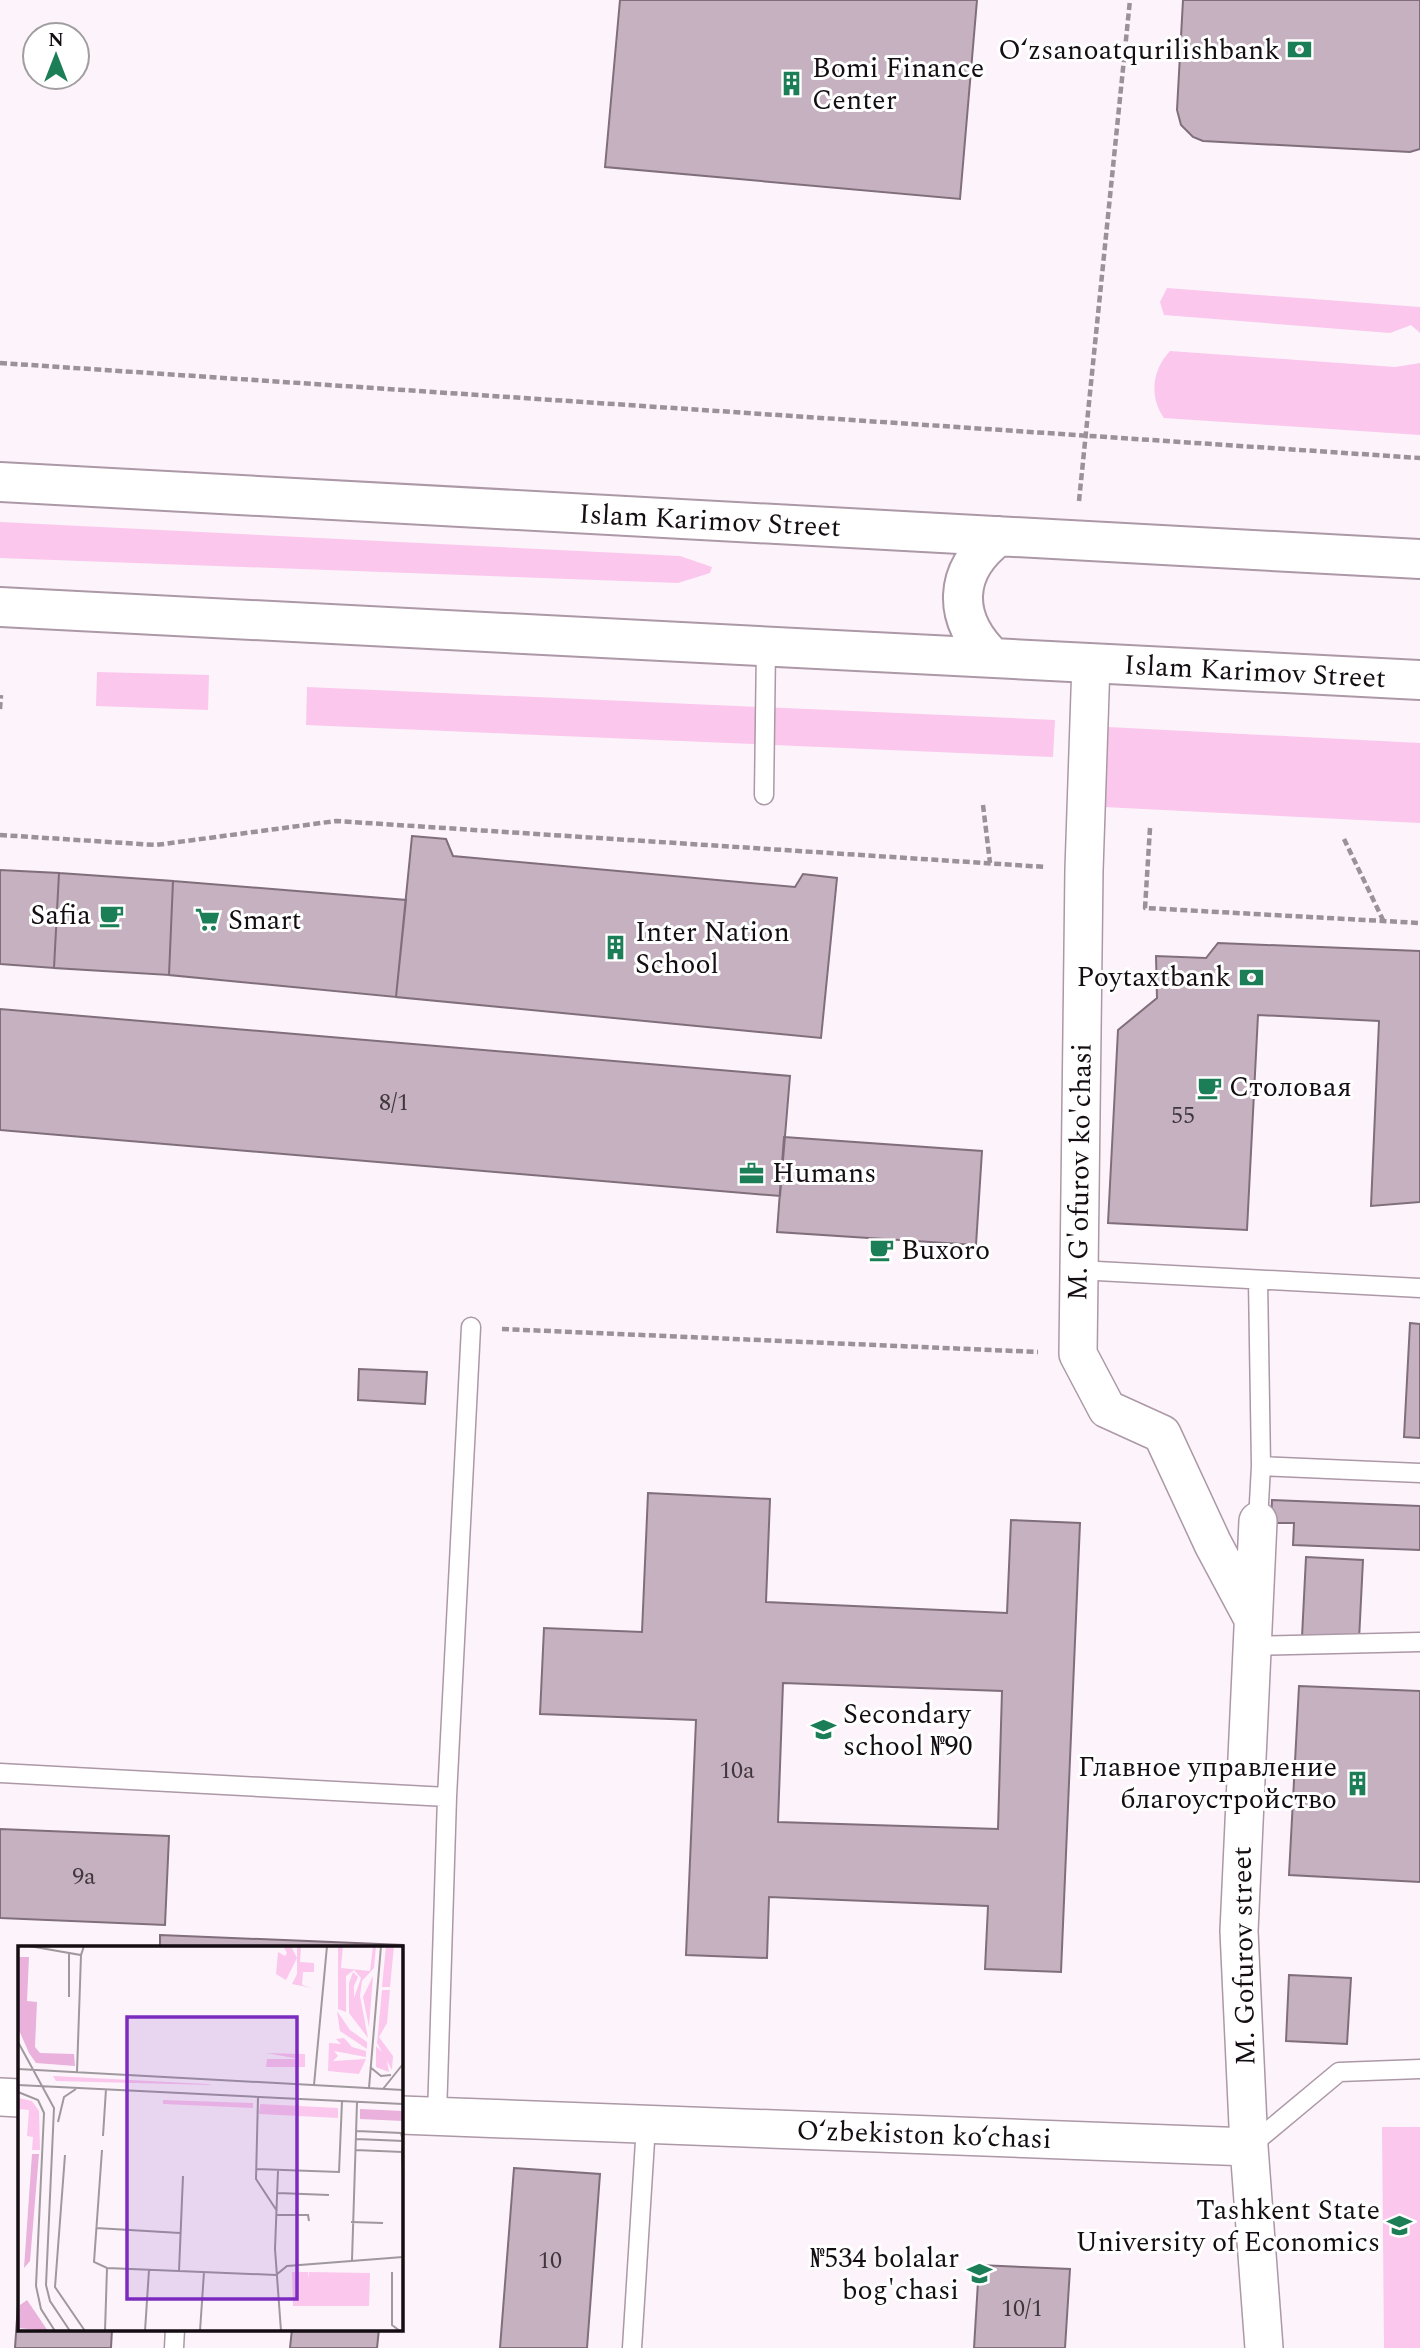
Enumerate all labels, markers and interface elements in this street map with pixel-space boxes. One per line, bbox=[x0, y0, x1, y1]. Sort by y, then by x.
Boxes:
north arrow bbox=[21, 21, 91, 91]
text: N bbox=[48, 26, 64, 55]
place label: Oʻzsanoatqurilishbank bbox=[998, 29, 1280, 72]
bank icon: Oʻzsanoatqurilishbank bbox=[1286, 36, 1314, 64]
place label: Bomi Finance Center bbox=[812, 47, 984, 122]
building icon: Bomi Finance Center bbox=[778, 70, 806, 98]
street label: Islam Karimov Street bbox=[578, 493, 842, 549]
street label: Islam Karimov Street bbox=[1123, 644, 1387, 700]
place label: Safia bbox=[30, 894, 91, 937]
place label: Smart bbox=[228, 899, 302, 942]
cafe icon: Safia bbox=[97, 901, 125, 929]
supermarket icon: Smart bbox=[194, 906, 222, 934]
place label: Inter Nation School bbox=[635, 911, 790, 986]
building icon: Inter Nation School bbox=[601, 934, 629, 962]
place label: Poytaxtbank bbox=[1076, 956, 1231, 999]
bank icon: Poytaxtbank bbox=[1237, 963, 1265, 991]
street label: M. G'ofurov ko'chasi bbox=[1056, 1043, 1104, 1301]
place label: Столовая bbox=[1229, 1066, 1352, 1109]
cafe icon: Столовая bbox=[1195, 1073, 1223, 1101]
house number: 8/1 bbox=[379, 1085, 409, 1121]
house number: 55 bbox=[1171, 1098, 1195, 1134]
place label: Humans bbox=[772, 1152, 876, 1195]
office icon: Humans bbox=[738, 1159, 766, 1187]
place label: Buxoro bbox=[901, 1229, 990, 1272]
cafe icon: Buxoro bbox=[867, 1236, 895, 1264]
place label: Secondary school №90 bbox=[843, 1693, 972, 1768]
school or university icon: Secondary school №90 bbox=[809, 1716, 837, 1744]
place label: Главное управление благоустройство bbox=[1078, 1746, 1337, 1821]
house number: 10a bbox=[719, 1753, 755, 1789]
building icon: Главное управление благоустройство bbox=[1343, 1769, 1371, 1797]
street label: M. Gofurov street bbox=[1221, 1846, 1267, 2066]
house number: 9а bbox=[72, 1859, 96, 1895]
inset map bbox=[18, 1946, 402, 2330]
street label: O‘zbekiston ko‘chasi bbox=[796, 2109, 1052, 2161]
place label: Tashkent State University of Economics bbox=[1076, 2189, 1380, 2264]
school or university icon: Tashkent State University of Economics bbox=[1386, 2212, 1414, 2240]
place label: №534 bolalar bog'chasi bbox=[810, 2237, 959, 2312]
house number: 10 bbox=[538, 2243, 562, 2279]
school or university icon: №534 bolalar bog'chasi bbox=[965, 2260, 993, 2288]
house number: 10/1 bbox=[1001, 2291, 1043, 2327]

